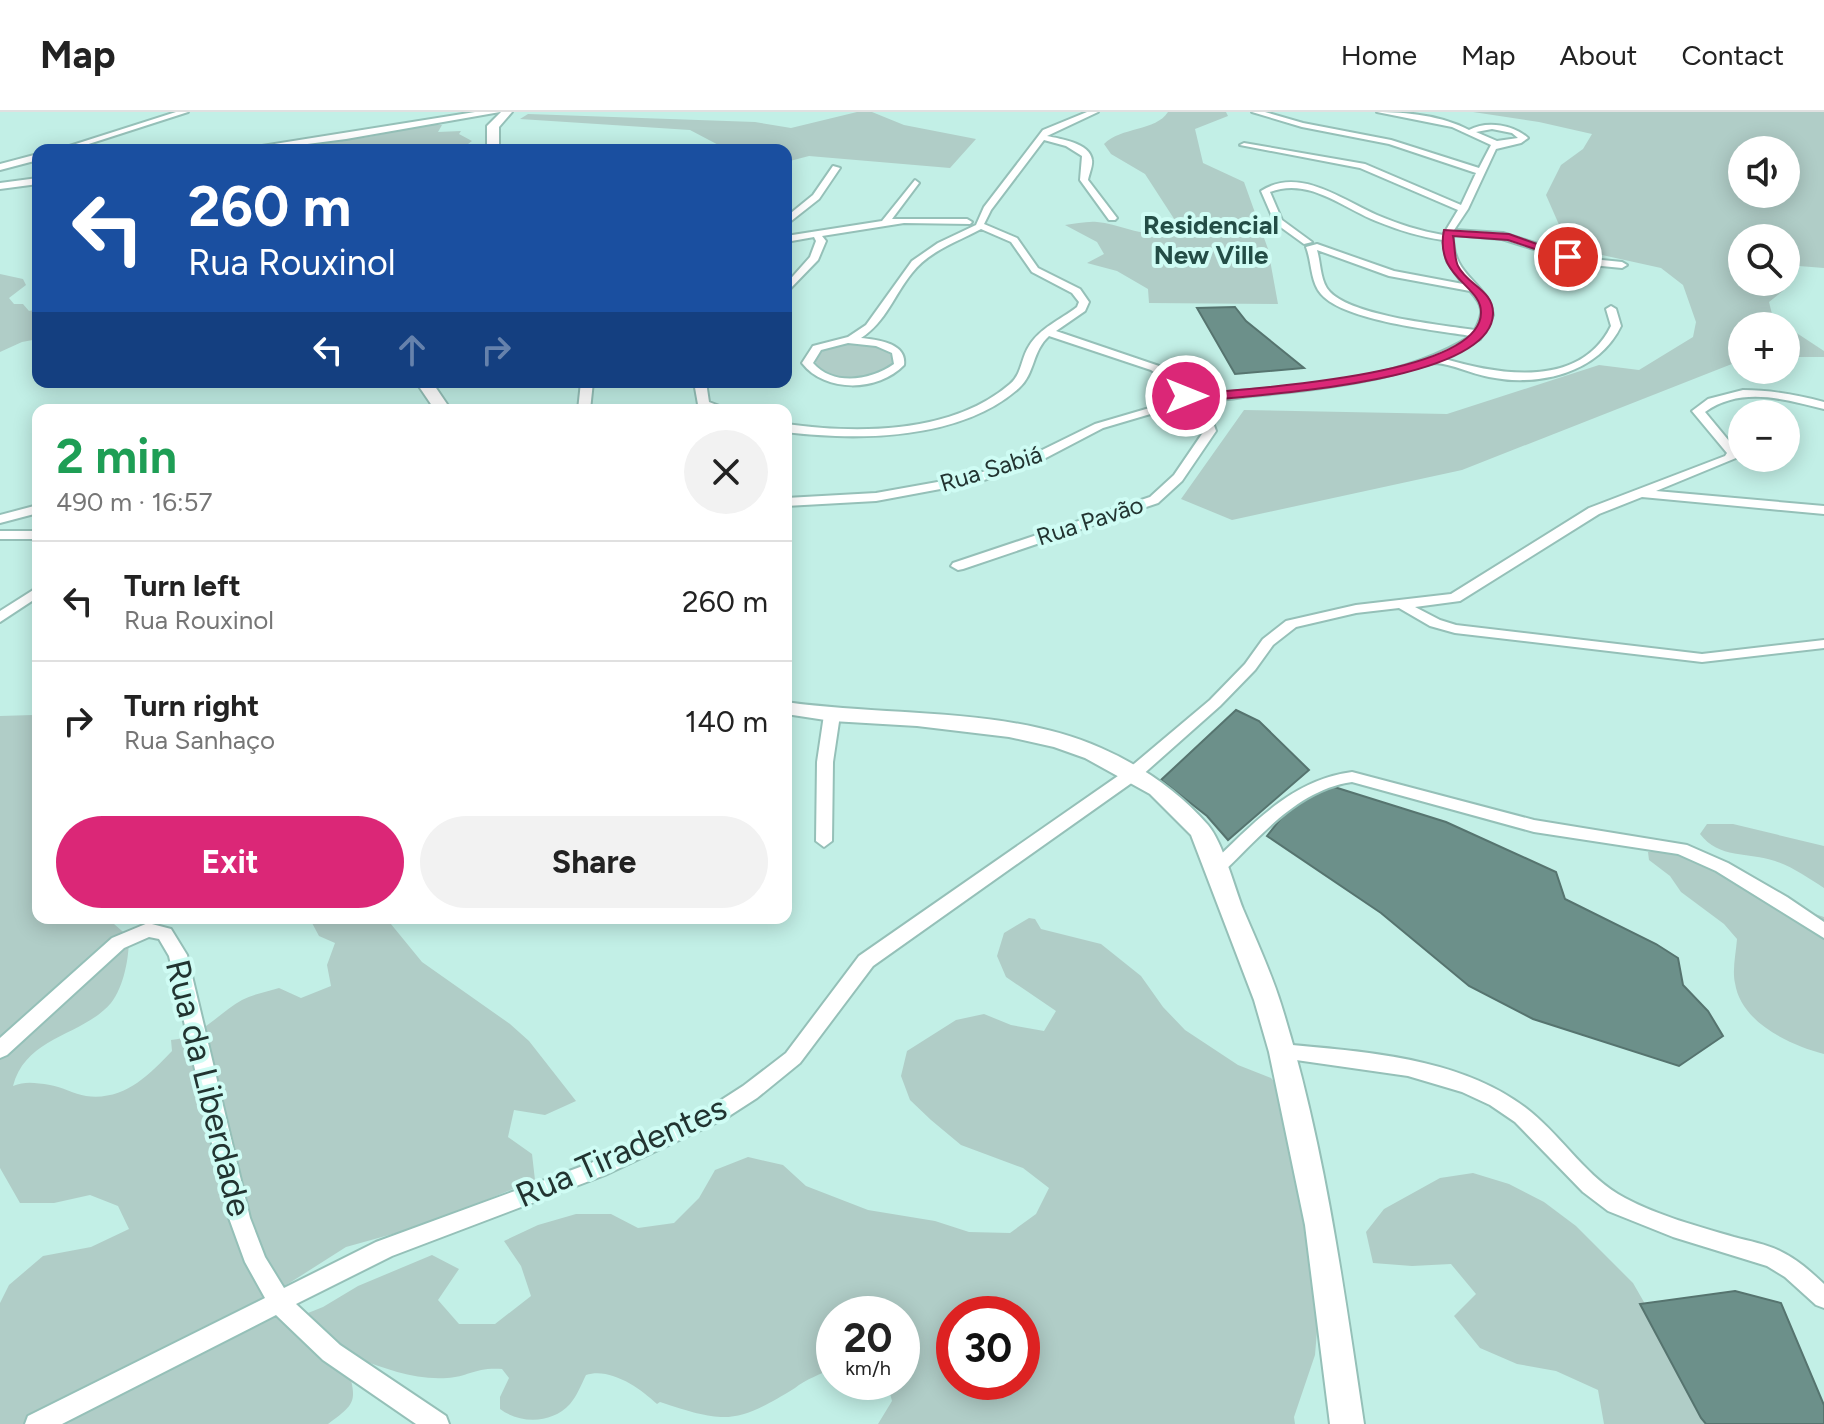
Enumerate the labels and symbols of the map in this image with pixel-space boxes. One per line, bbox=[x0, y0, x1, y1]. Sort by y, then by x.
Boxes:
district label: Residencial New Ville bbox=[1143, 209, 1279, 271]
pin bbox=[1534, 223, 1602, 291]
position arrow bbox=[1144, 354, 1228, 438]
street label: Rua Sabiá bbox=[936, 439, 1046, 498]
street label: Rua Pavão bbox=[1033, 490, 1147, 551]
street label: Rua da Liberdade bbox=[157, 956, 260, 1221]
street label: Rua Tiradentes bbox=[510, 1087, 733, 1216]
speed limit sign: 30 bbox=[936, 1296, 1040, 1400]

